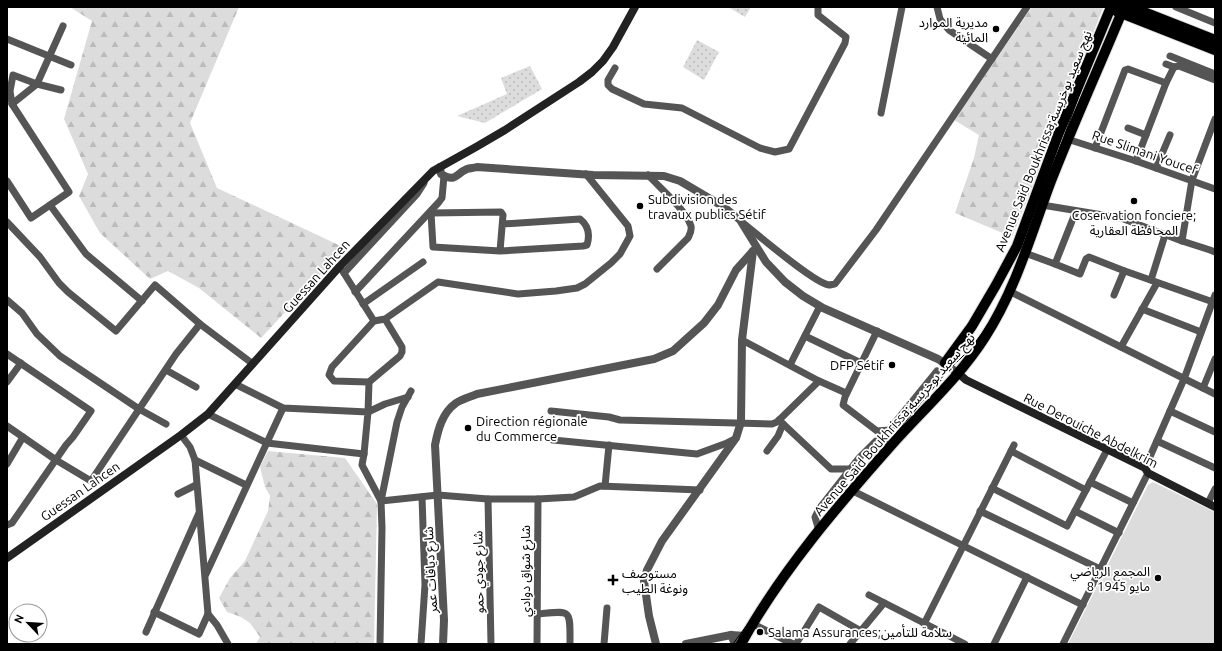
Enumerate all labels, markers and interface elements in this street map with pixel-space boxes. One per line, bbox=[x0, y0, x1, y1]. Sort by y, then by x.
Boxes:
place label: مديرية الموارد المائية bbox=[919, 15, 988, 45]
marker: مديرية الموارد المائية bbox=[991, 24, 1001, 34]
street label: Avenue Saïd Boukhrissa;نهج سعيد بوخريسة bbox=[992, 28, 1098, 255]
street label: Rue Slimani Youcef bbox=[1090, 127, 1200, 177]
place label: Subdivision des travaux publics Sétif bbox=[648, 192, 766, 221]
marker: Coservation fonciere; المحافظة العقارية bbox=[1129, 196, 1139, 206]
marker: Subdivision des travaux publics Sétif bbox=[635, 201, 645, 211]
place label: Coservation fonciere; المحافظة العقارية bbox=[1072, 208, 1196, 238]
street label: Guessan Lahcen bbox=[280, 237, 352, 315]
street label: Avenue Saïd Boukhrissa;نهج سعيد بوخريسة bbox=[811, 330, 980, 521]
place label: DFP Sétif bbox=[830, 358, 884, 372]
marker: DFP Sétif bbox=[887, 360, 897, 370]
street label: Rue Derouiche Abdelkrim bbox=[1021, 390, 1161, 470]
place label: Direction régionale du Commerce bbox=[476, 414, 588, 443]
marker: Direction régionale du Commerce bbox=[463, 423, 473, 433]
street label: Guessan Lahcen bbox=[38, 459, 122, 523]
street label: شارع شواق دوادي bbox=[518, 525, 536, 617]
street label: شارع ديافات عمر bbox=[421, 526, 443, 615]
street label: شارع جودي حمو bbox=[470, 531, 490, 613]
place label: المجمع الرياضي 8 مايو 1945 bbox=[1070, 564, 1150, 594]
place label: مستوصف ونوغة الطيب bbox=[622, 566, 688, 596]
marker: المجمع الرياضي 8 مايو 1945 bbox=[1153, 573, 1163, 583]
marker: مستوصف ونوغة الطيب bbox=[607, 574, 619, 586]
north arrow bbox=[8, 603, 48, 643]
text: N bbox=[12, 613, 26, 625]
place label: Salama Assurances;سلامة للتأمين bbox=[768, 624, 952, 641]
marker: Salama Assurances;سلامة للتأمين bbox=[755, 627, 765, 637]

